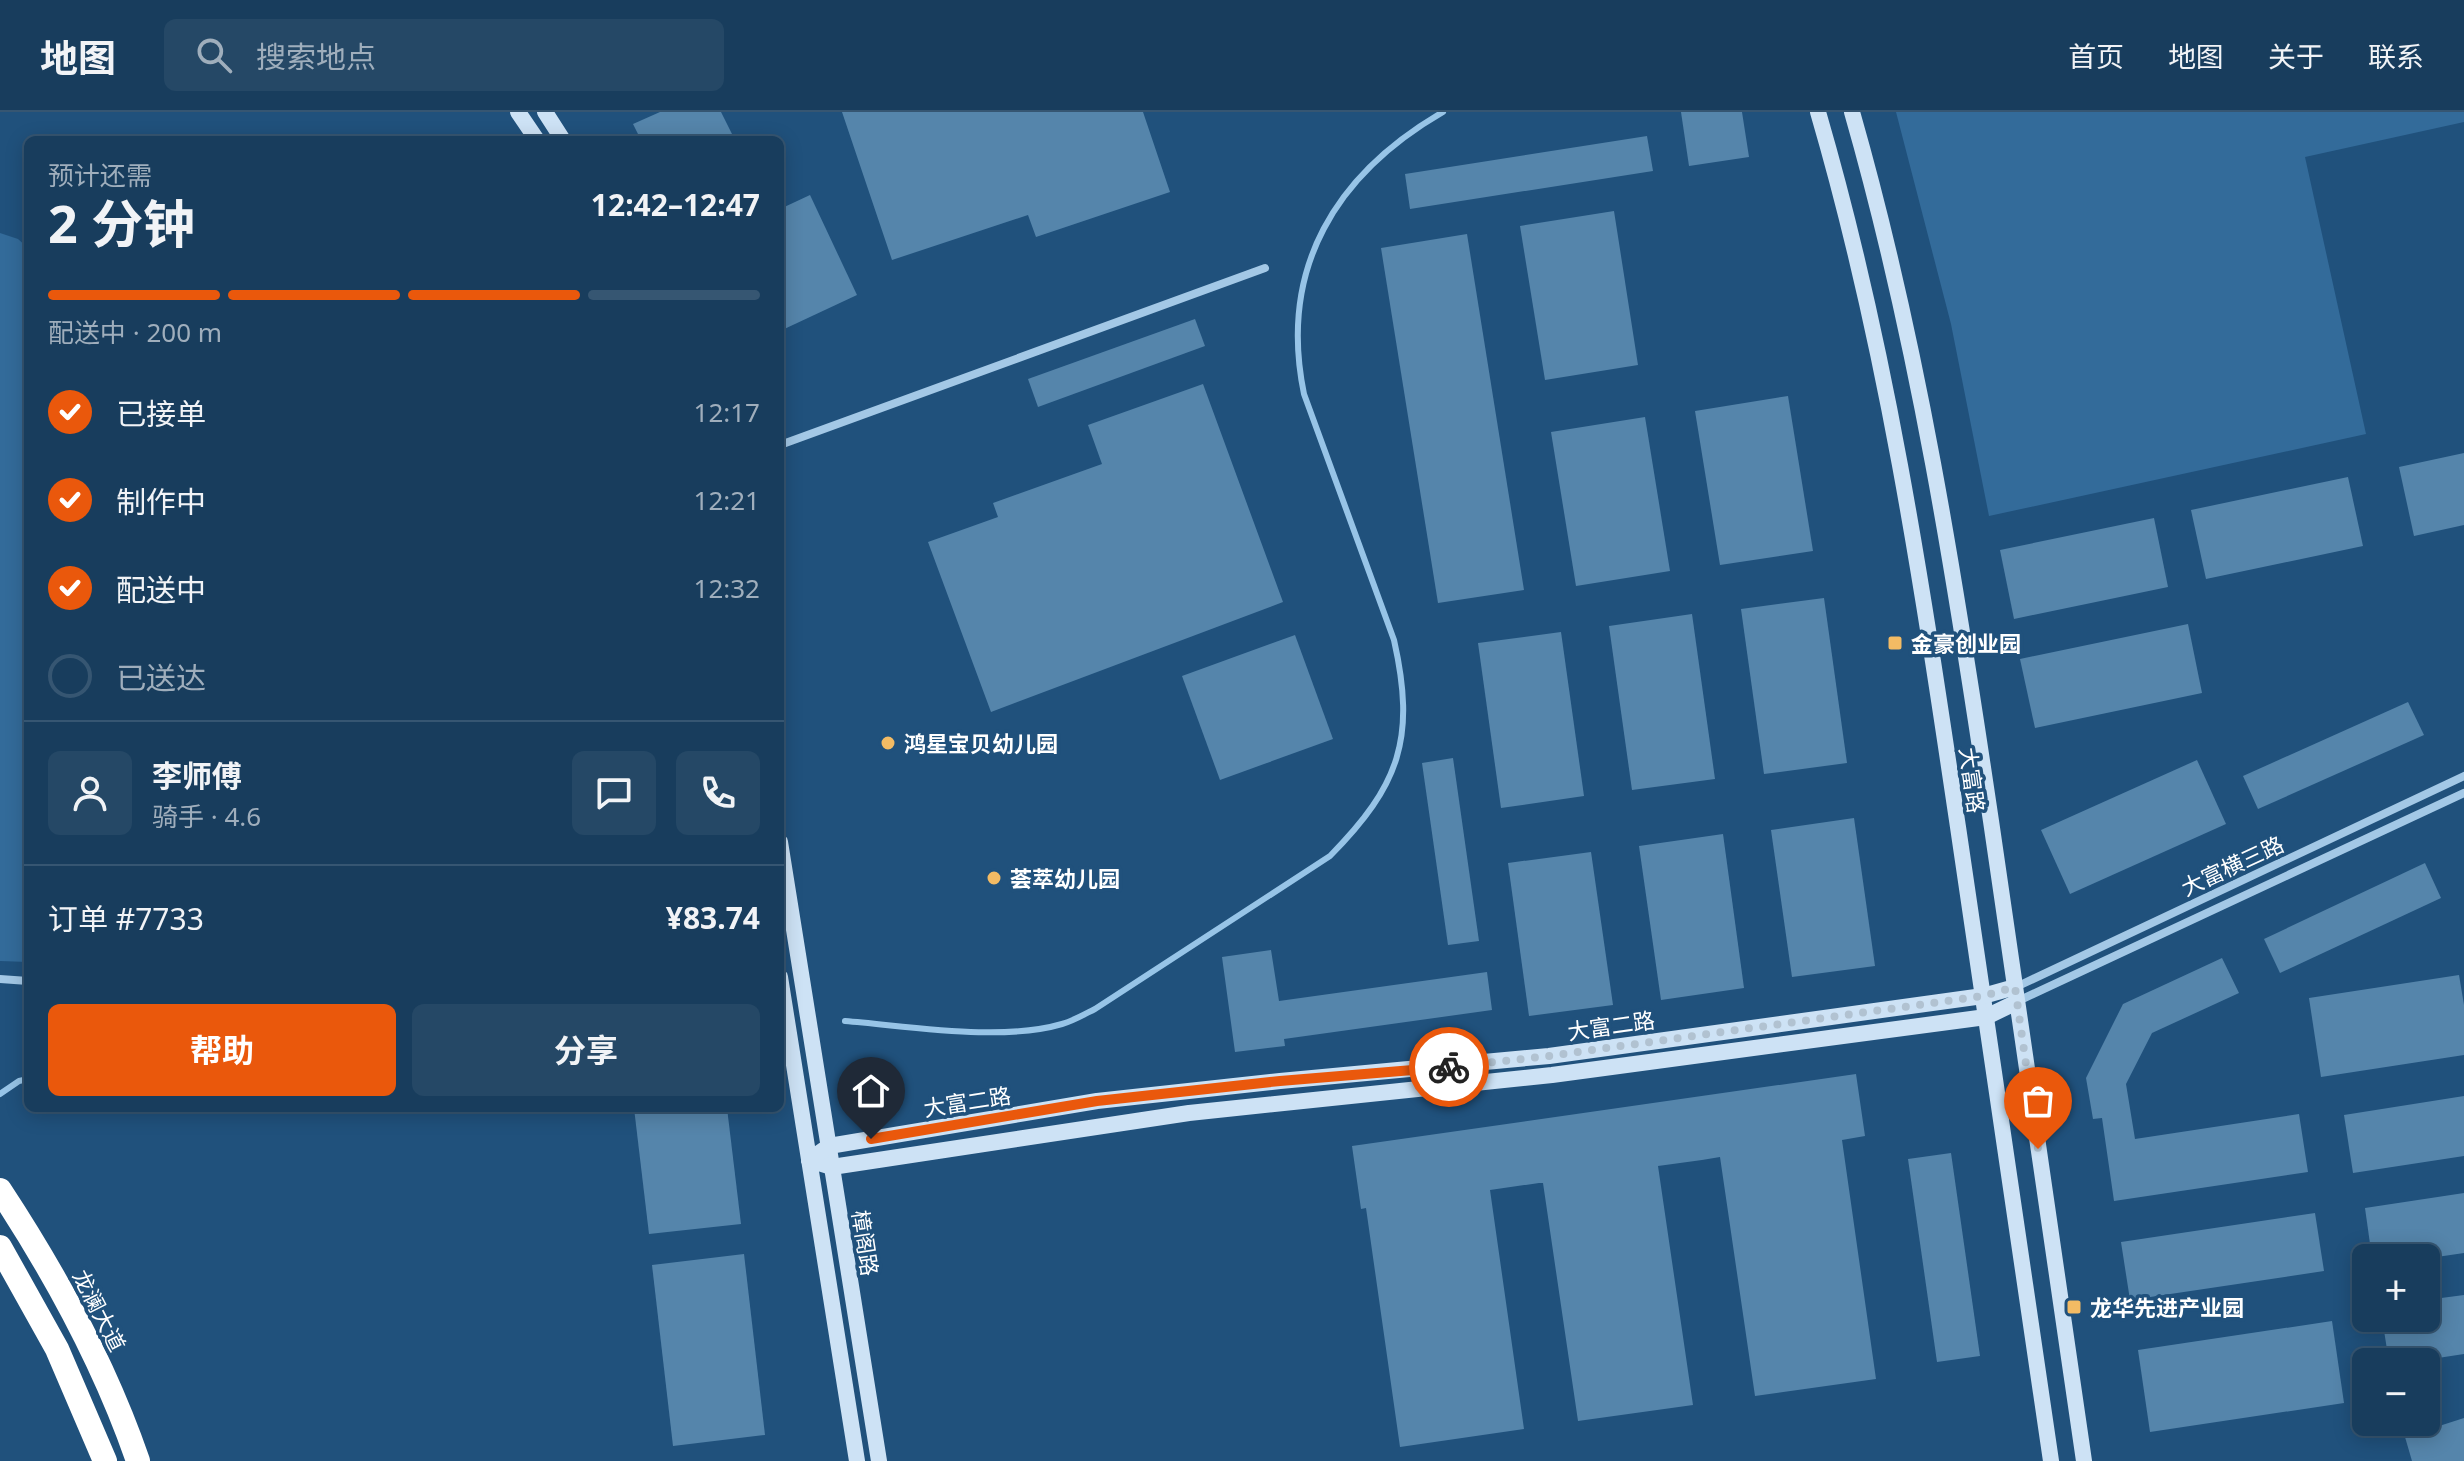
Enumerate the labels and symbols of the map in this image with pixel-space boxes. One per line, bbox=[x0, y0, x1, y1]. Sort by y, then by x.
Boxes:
place label: 金豪创业园 bbox=[1911, 628, 2021, 658]
marker: 金豪创业园 bbox=[1886, 634, 1904, 652]
place label: 鸿星宝贝幼儿园 bbox=[904, 728, 1058, 758]
marker: 鸿星宝贝幼儿园 bbox=[879, 734, 897, 752]
street label: 大富路 bbox=[1954, 745, 1992, 815]
street label: 大富横三路 bbox=[2176, 828, 2288, 902]
place label: 荟萃幼儿园 bbox=[1010, 863, 1120, 893]
marker: 荟萃幼儿园 bbox=[985, 869, 1003, 887]
street label: 大富二路 bbox=[1565, 1004, 1657, 1046]
courier bbox=[1409, 1027, 1489, 1107]
pin bbox=[837, 1057, 905, 1139]
pin bbox=[2004, 1067, 2072, 1149]
street label: 大富二路 bbox=[921, 1079, 1013, 1123]
street label: 樟阁路 bbox=[846, 1208, 886, 1278]
street label: 龙澜大道 bbox=[67, 1264, 133, 1356]
place label: 龙华先进产业园 bbox=[2090, 1292, 2244, 1322]
marker: 龙华先进产业园 bbox=[2065, 1298, 2083, 1316]

